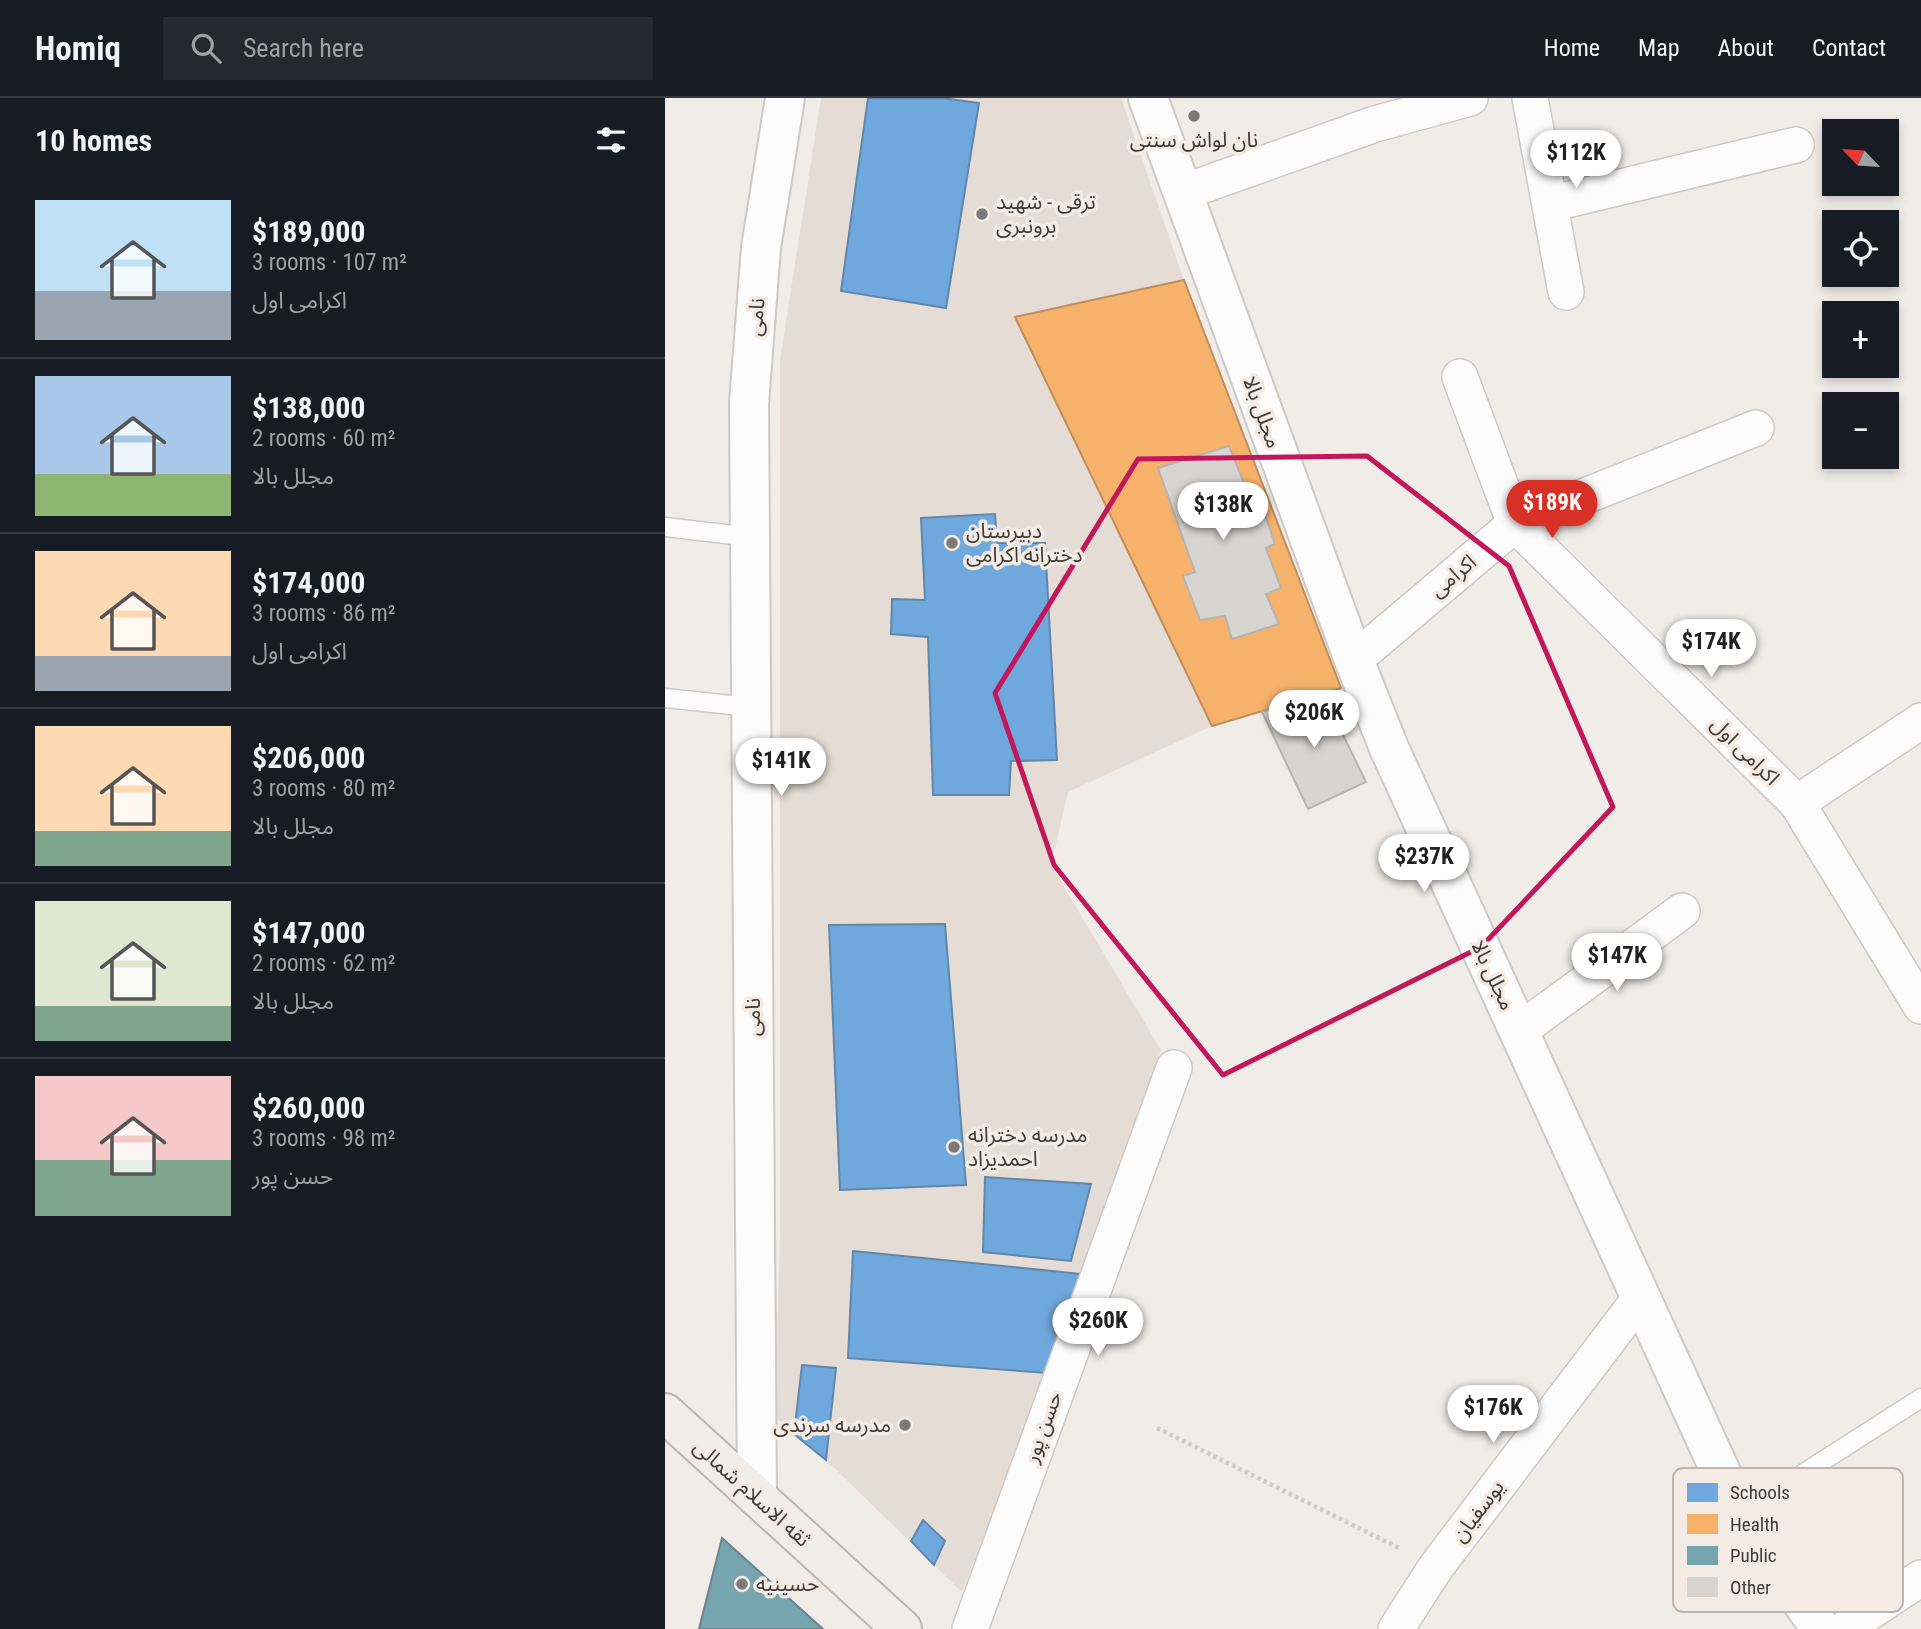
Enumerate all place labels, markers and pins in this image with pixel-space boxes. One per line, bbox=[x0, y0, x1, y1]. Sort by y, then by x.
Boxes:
marker: نان لواش سنتی bbox=[1186, 108, 1202, 124]
place label: نان لواش سنتی bbox=[1130, 128, 1258, 152]
pin: $112K bbox=[1527, 130, 1625, 190]
place label: ترقی - شهید برونبری bbox=[996, 190, 1096, 238]
marker: ترقی - شهید برونبری bbox=[974, 206, 990, 222]
pin: $189K bbox=[1503, 480, 1601, 540]
pin: $138K bbox=[1174, 482, 1272, 542]
place label: دبیرستان دخترانه اکرامی bbox=[966, 519, 1083, 567]
marker: دبیرستان دخترانه اکرامی bbox=[944, 535, 960, 551]
pin: $174K bbox=[1662, 620, 1760, 679]
pin: $206K bbox=[1265, 690, 1363, 750]
pin: $141K bbox=[732, 738, 830, 798]
pin: $237K bbox=[1375, 834, 1473, 894]
pin: $147K bbox=[1568, 934, 1666, 993]
place label: مدرسه دخترانه احمدیزاد bbox=[968, 1123, 1088, 1171]
marker: مدرسه دخترانه احمدیزاد bbox=[946, 1139, 962, 1155]
pin: $260K bbox=[1049, 1298, 1147, 1358]
pin: $176K bbox=[1444, 1386, 1542, 1445]
place label: مدرسه سرندی bbox=[773, 1413, 891, 1437]
marker: مدرسه سرندی bbox=[897, 1417, 913, 1433]
place label: حسینیه bbox=[756, 1572, 819, 1596]
marker: حسینیه bbox=[734, 1576, 750, 1592]

